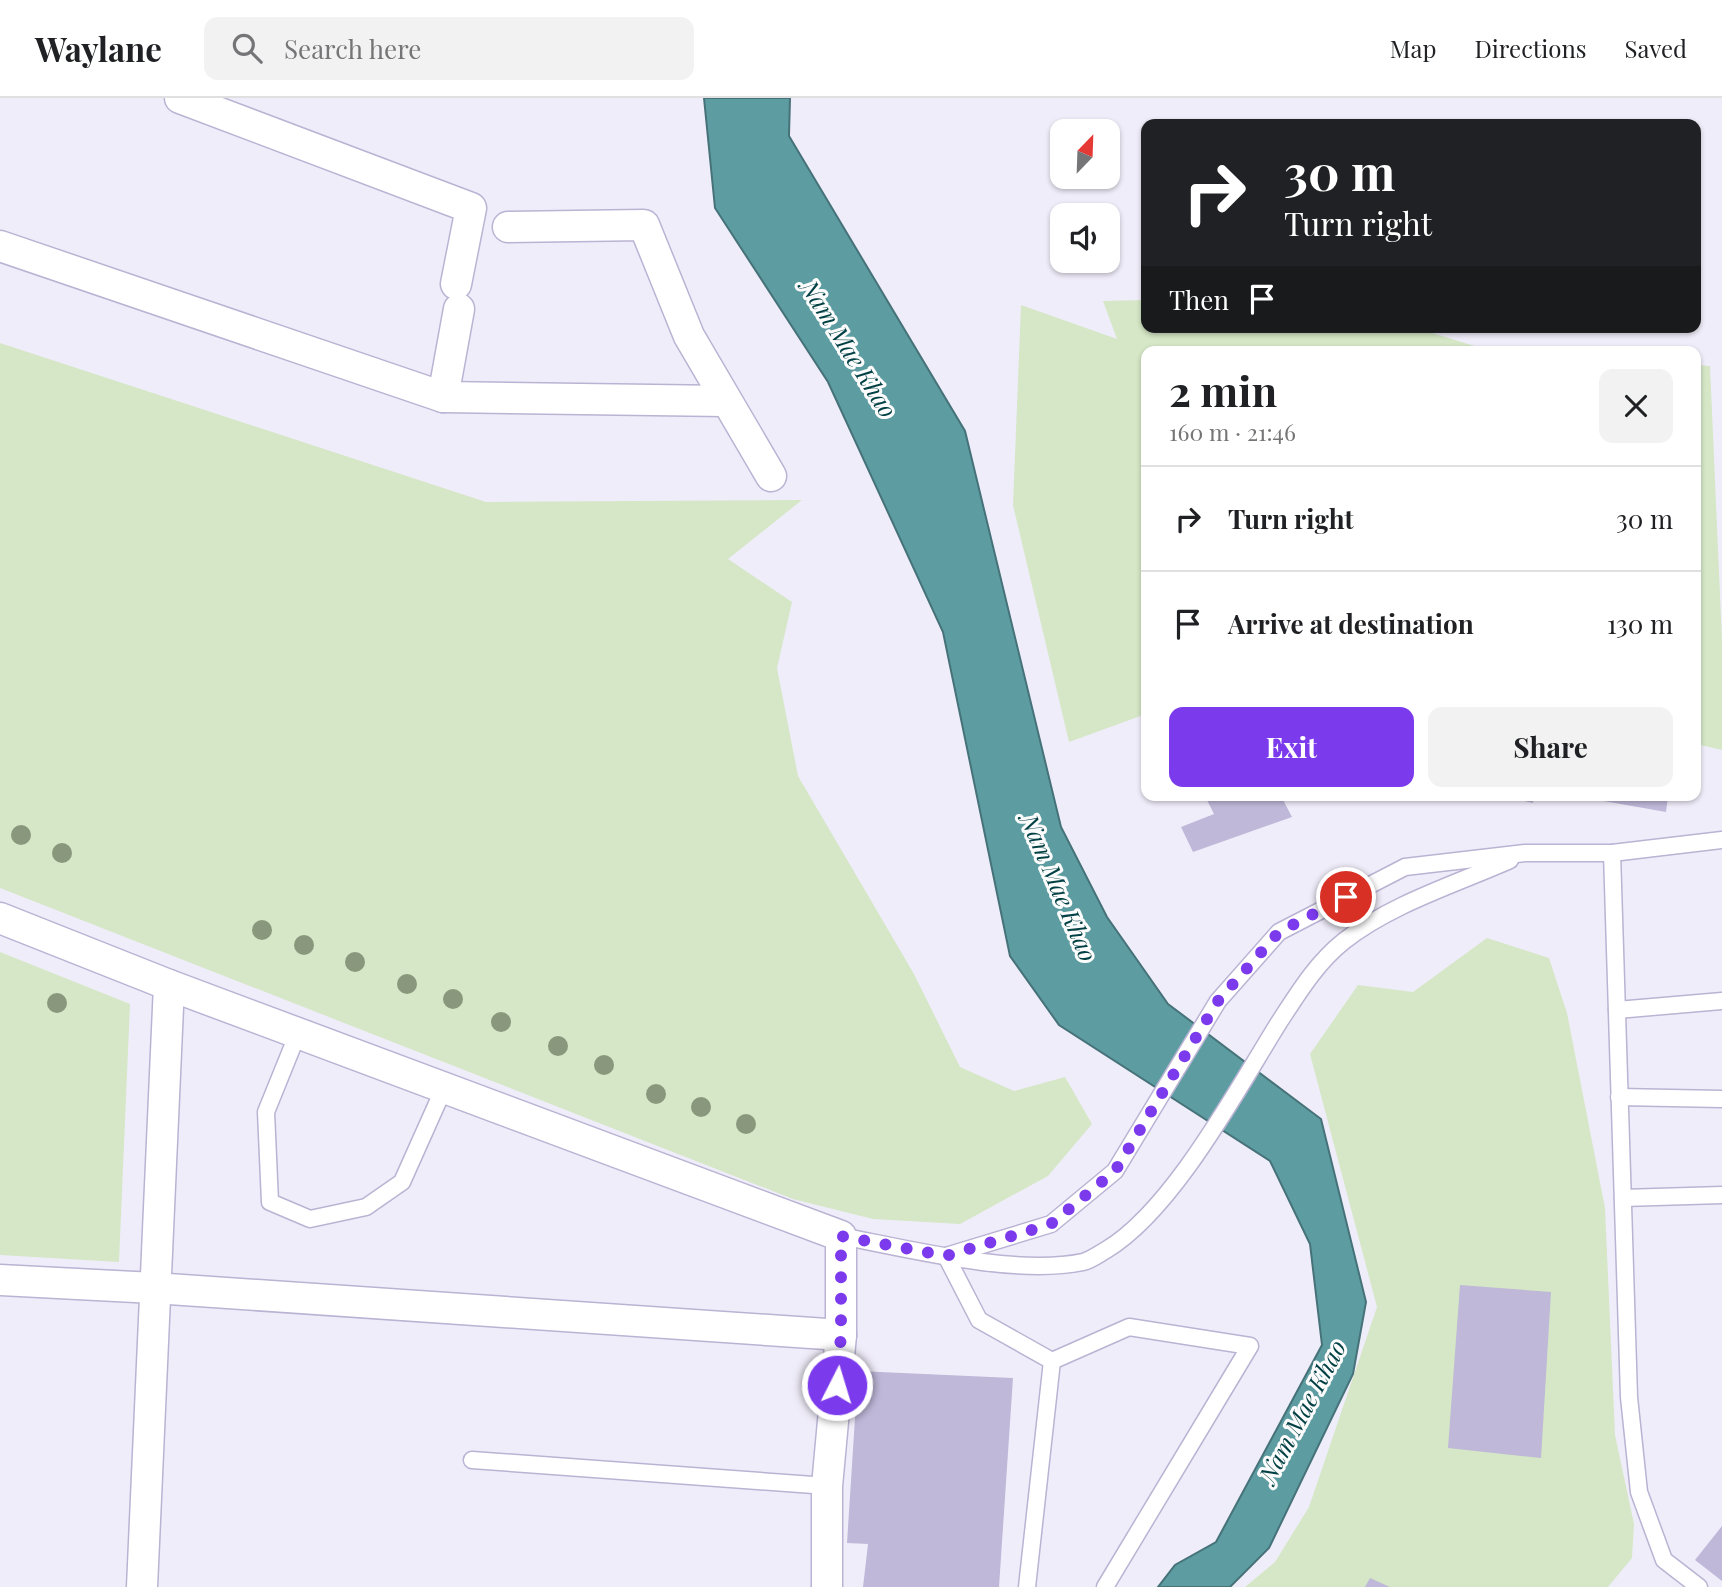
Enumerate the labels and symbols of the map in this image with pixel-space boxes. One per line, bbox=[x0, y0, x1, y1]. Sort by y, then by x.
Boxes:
north arrow bbox=[1050, 119, 1120, 189]
water label: Nam Mae Khao bbox=[793, 271, 905, 423]
water label: Nam Mae Khao bbox=[1014, 807, 1105, 966]
pin bbox=[1316, 867, 1376, 927]
water label: Nam Mae Khao bbox=[1249, 1334, 1352, 1490]
position arrow bbox=[800, 1348, 874, 1422]

